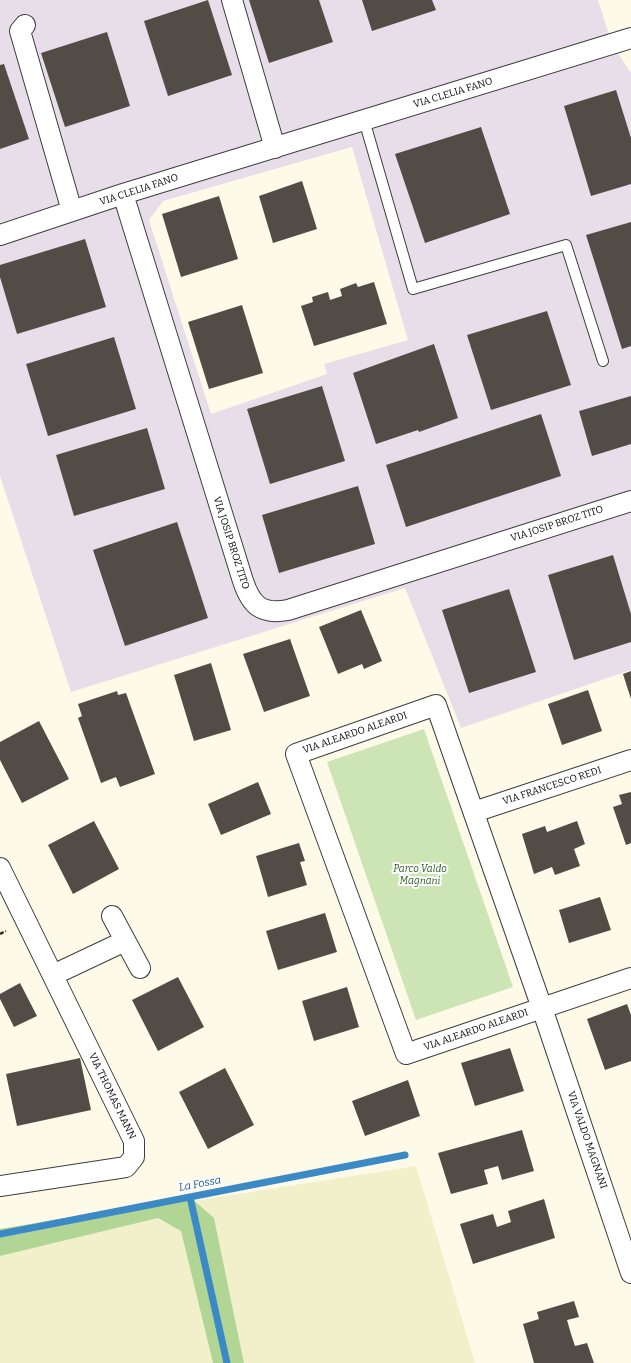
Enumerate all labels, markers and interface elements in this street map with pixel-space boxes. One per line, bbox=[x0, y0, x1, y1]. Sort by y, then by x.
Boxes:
street label: VIA CLELIA FANO bbox=[412, 75, 494, 111]
street label: VIA CLELIA FANO bbox=[98, 172, 180, 208]
street label: VIA JOSIP BROZ TITO bbox=[210, 495, 252, 591]
street label: VIA JOSIP BROZ TITO bbox=[509, 503, 605, 545]
street label: VIA ALEARDO ALEARDI bbox=[301, 709, 409, 757]
street label: VIA FRANCESCO REDI bbox=[501, 764, 603, 808]
park label: Parco Valdo Magnani bbox=[393, 863, 447, 886]
street label: VIA ALEARDO ALEARDI bbox=[422, 1006, 530, 1054]
street label: VIA THOMAS MANN bbox=[86, 1051, 138, 1141]
street label: VIA VALDO MAGNANI bbox=[565, 1090, 609, 1190]
water label: La Fossa bbox=[178, 1173, 222, 1195]

